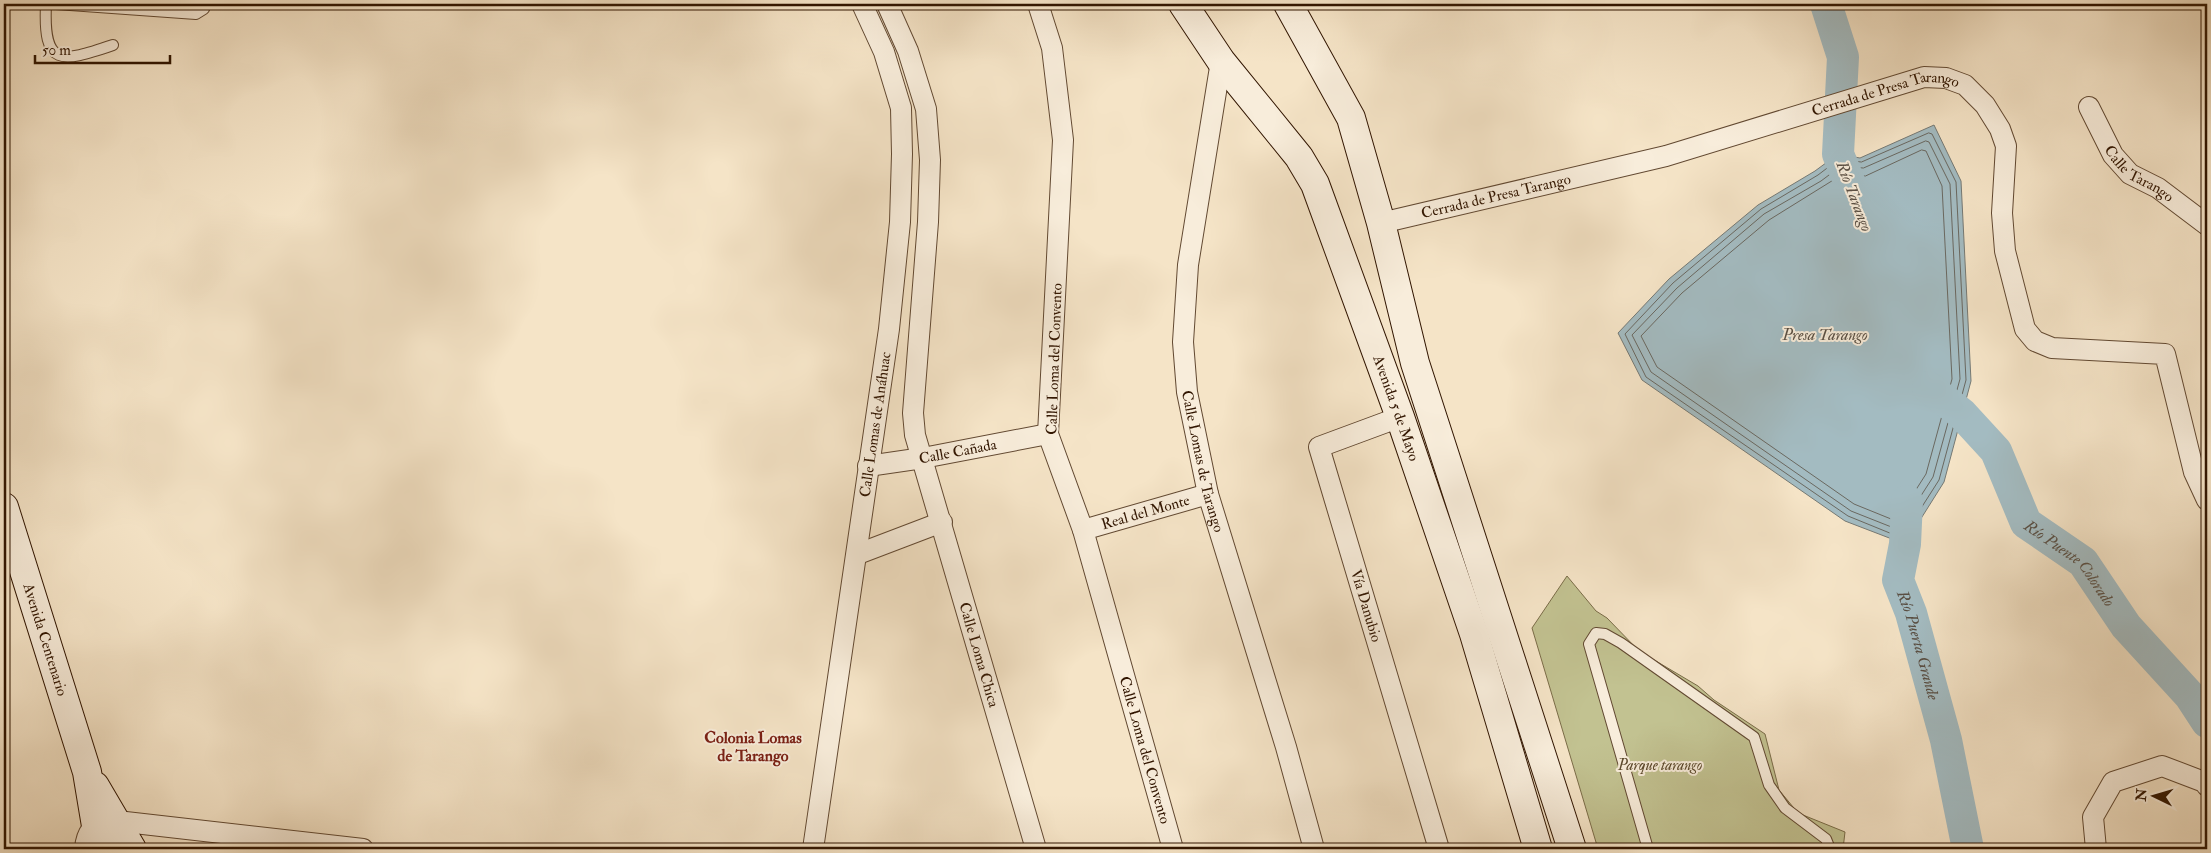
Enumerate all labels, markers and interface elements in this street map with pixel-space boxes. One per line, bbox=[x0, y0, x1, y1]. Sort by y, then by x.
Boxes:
scale bar bbox=[35, 32, 170, 64]
text: 50 m bbox=[42, 41, 71, 60]
street label: Cerrada de Presa Tarango bbox=[1809, 68, 1962, 121]
street label: Calle Tarango bbox=[2100, 142, 2177, 207]
water label: Río Tarango bbox=[1831, 157, 1877, 235]
street label: Cerrada de Presa Tarango bbox=[1419, 170, 1573, 223]
street label: Calle Loma del Convento bbox=[1042, 283, 1067, 435]
water label: Presa Tarango bbox=[1781, 325, 1868, 345]
street label: Calle Lomas de Anáhuac bbox=[856, 351, 896, 498]
street label: Avenida 5 de Mayo bbox=[1368, 352, 1423, 464]
street label: Calle Lomas de Tarango bbox=[1177, 389, 1228, 535]
street label: Calle Cañada bbox=[917, 435, 999, 469]
street label: Real del Monte bbox=[1099, 491, 1192, 534]
water label: Río Puente Colorado bbox=[2019, 515, 2119, 611]
street label: Vía Danubio bbox=[1346, 567, 1386, 644]
street label: Avenida Centenario bbox=[18, 580, 72, 698]
water label: Río Puerta Grande bbox=[1892, 587, 1944, 703]
street label: Calle Loma Chica bbox=[954, 600, 1003, 710]
street label: Calle Loma del Convento bbox=[1115, 674, 1174, 826]
district label: Colonia Lomas de Tarango bbox=[704, 728, 802, 767]
park label: Parque tarango bbox=[1617, 756, 1702, 775]
north arrow bbox=[2128, 770, 2178, 820]
text: N bbox=[2132, 787, 2151, 803]

